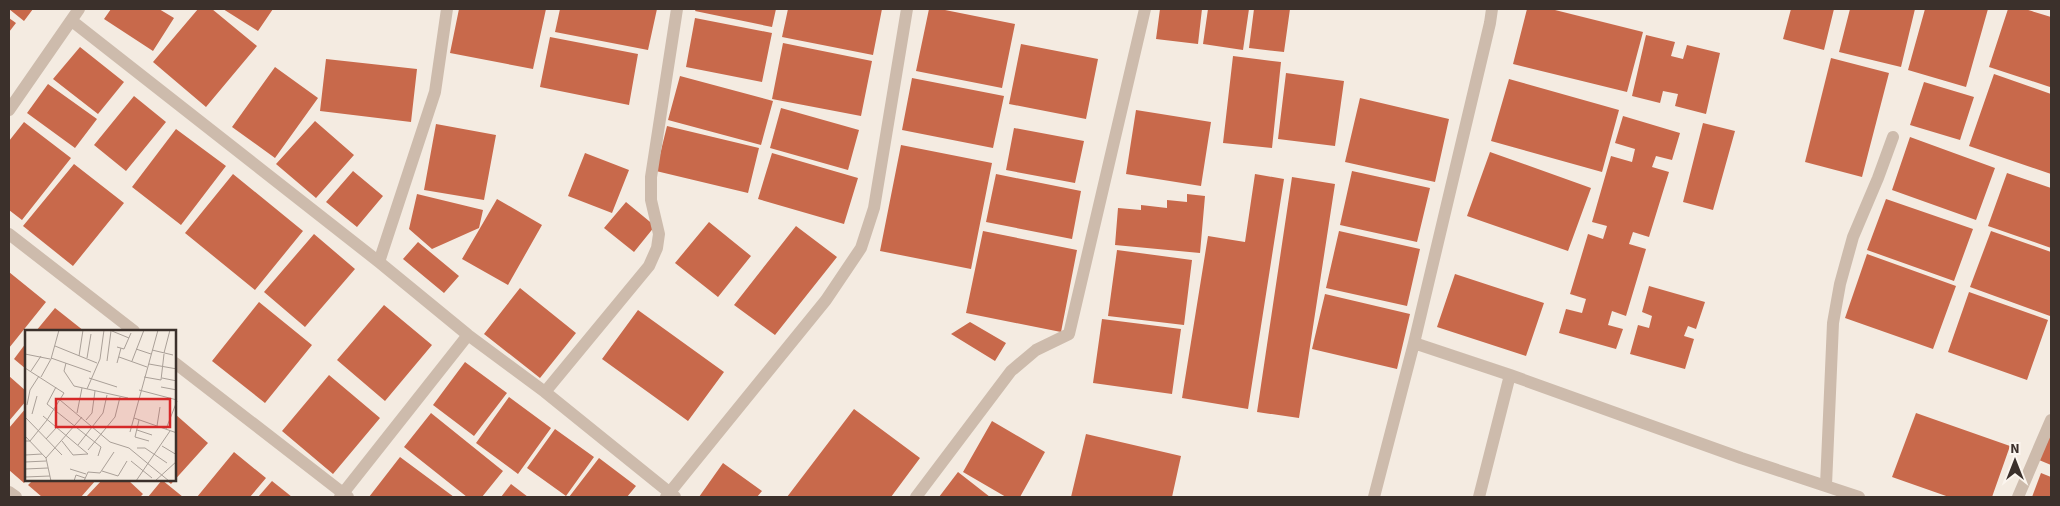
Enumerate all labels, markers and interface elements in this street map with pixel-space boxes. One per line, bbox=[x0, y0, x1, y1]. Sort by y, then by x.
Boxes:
inset map bbox=[25, 330, 176, 481]
north arrow bbox=[1990, 436, 2040, 486]
text: N bbox=[2010, 439, 2020, 459]

